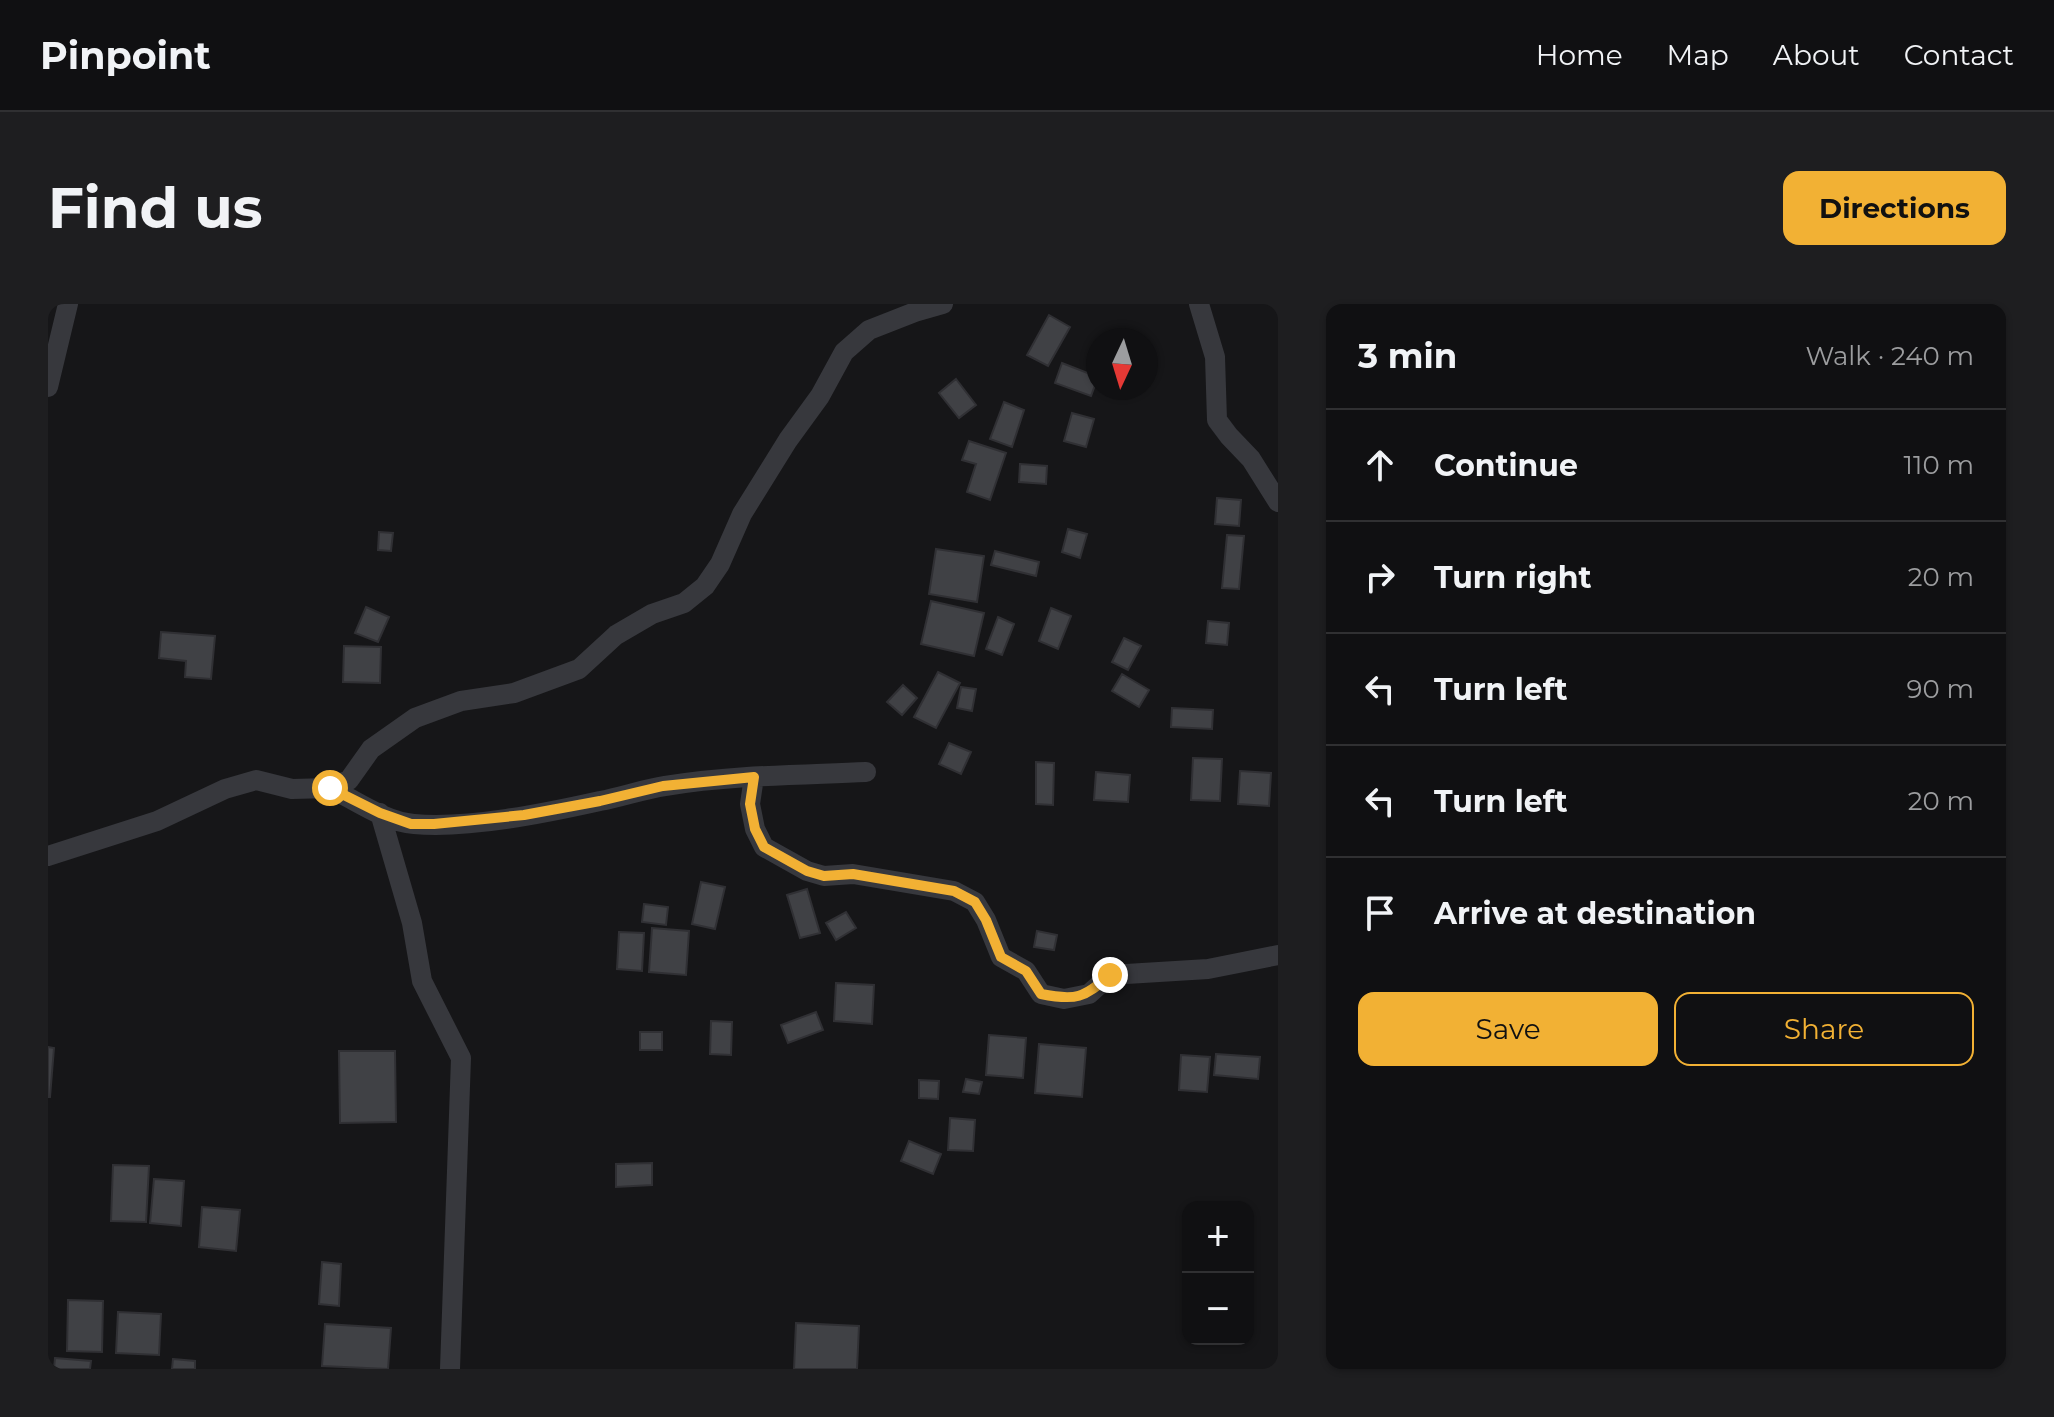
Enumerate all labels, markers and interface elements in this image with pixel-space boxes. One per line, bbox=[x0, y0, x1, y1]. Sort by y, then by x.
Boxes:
text: Pinpoint bbox=[40, 32, 211, 79]
text: Home bbox=[1536, 38, 1623, 72]
text: Map bbox=[1667, 38, 1729, 72]
text: About bbox=[1773, 38, 1860, 72]
text: Contact bbox=[1904, 38, 2014, 72]
button: Directions bbox=[1783, 171, 2006, 245]
text: Find us bbox=[48, 174, 262, 242]
north arrow bbox=[1086, 328, 1158, 400]
text: 3 min bbox=[1358, 335, 1457, 377]
text: Walk · 240 m bbox=[1806, 340, 1974, 372]
icon: ahead bbox=[1358, 443, 1402, 487]
text: Continue bbox=[1434, 447, 1578, 484]
text: 110 m bbox=[1904, 449, 1974, 481]
icon: right bbox=[1358, 555, 1402, 599]
text: Turn right bbox=[1434, 559, 1591, 596]
text: 20 m bbox=[1908, 561, 1974, 593]
icon: left bbox=[1358, 667, 1402, 711]
text: Turn left bbox=[1434, 671, 1567, 708]
text: 90 m bbox=[1907, 673, 1974, 705]
route start bbox=[312, 770, 348, 806]
icon: left bbox=[1358, 779, 1402, 823]
text: Turn left bbox=[1434, 783, 1567, 820]
text: 20 m bbox=[1908, 785, 1974, 817]
icon: arrive bbox=[1358, 891, 1402, 935]
text: Arrive at destination bbox=[1434, 895, 1756, 932]
route end bbox=[1092, 957, 1128, 993]
button: Save bbox=[1358, 992, 1658, 1066]
button: Share bbox=[1674, 992, 1974, 1066]
map controls bbox=[1182, 1201, 1254, 1345]
button: + bbox=[1182, 1201, 1254, 1273]
button: − bbox=[1182, 1273, 1254, 1345]

